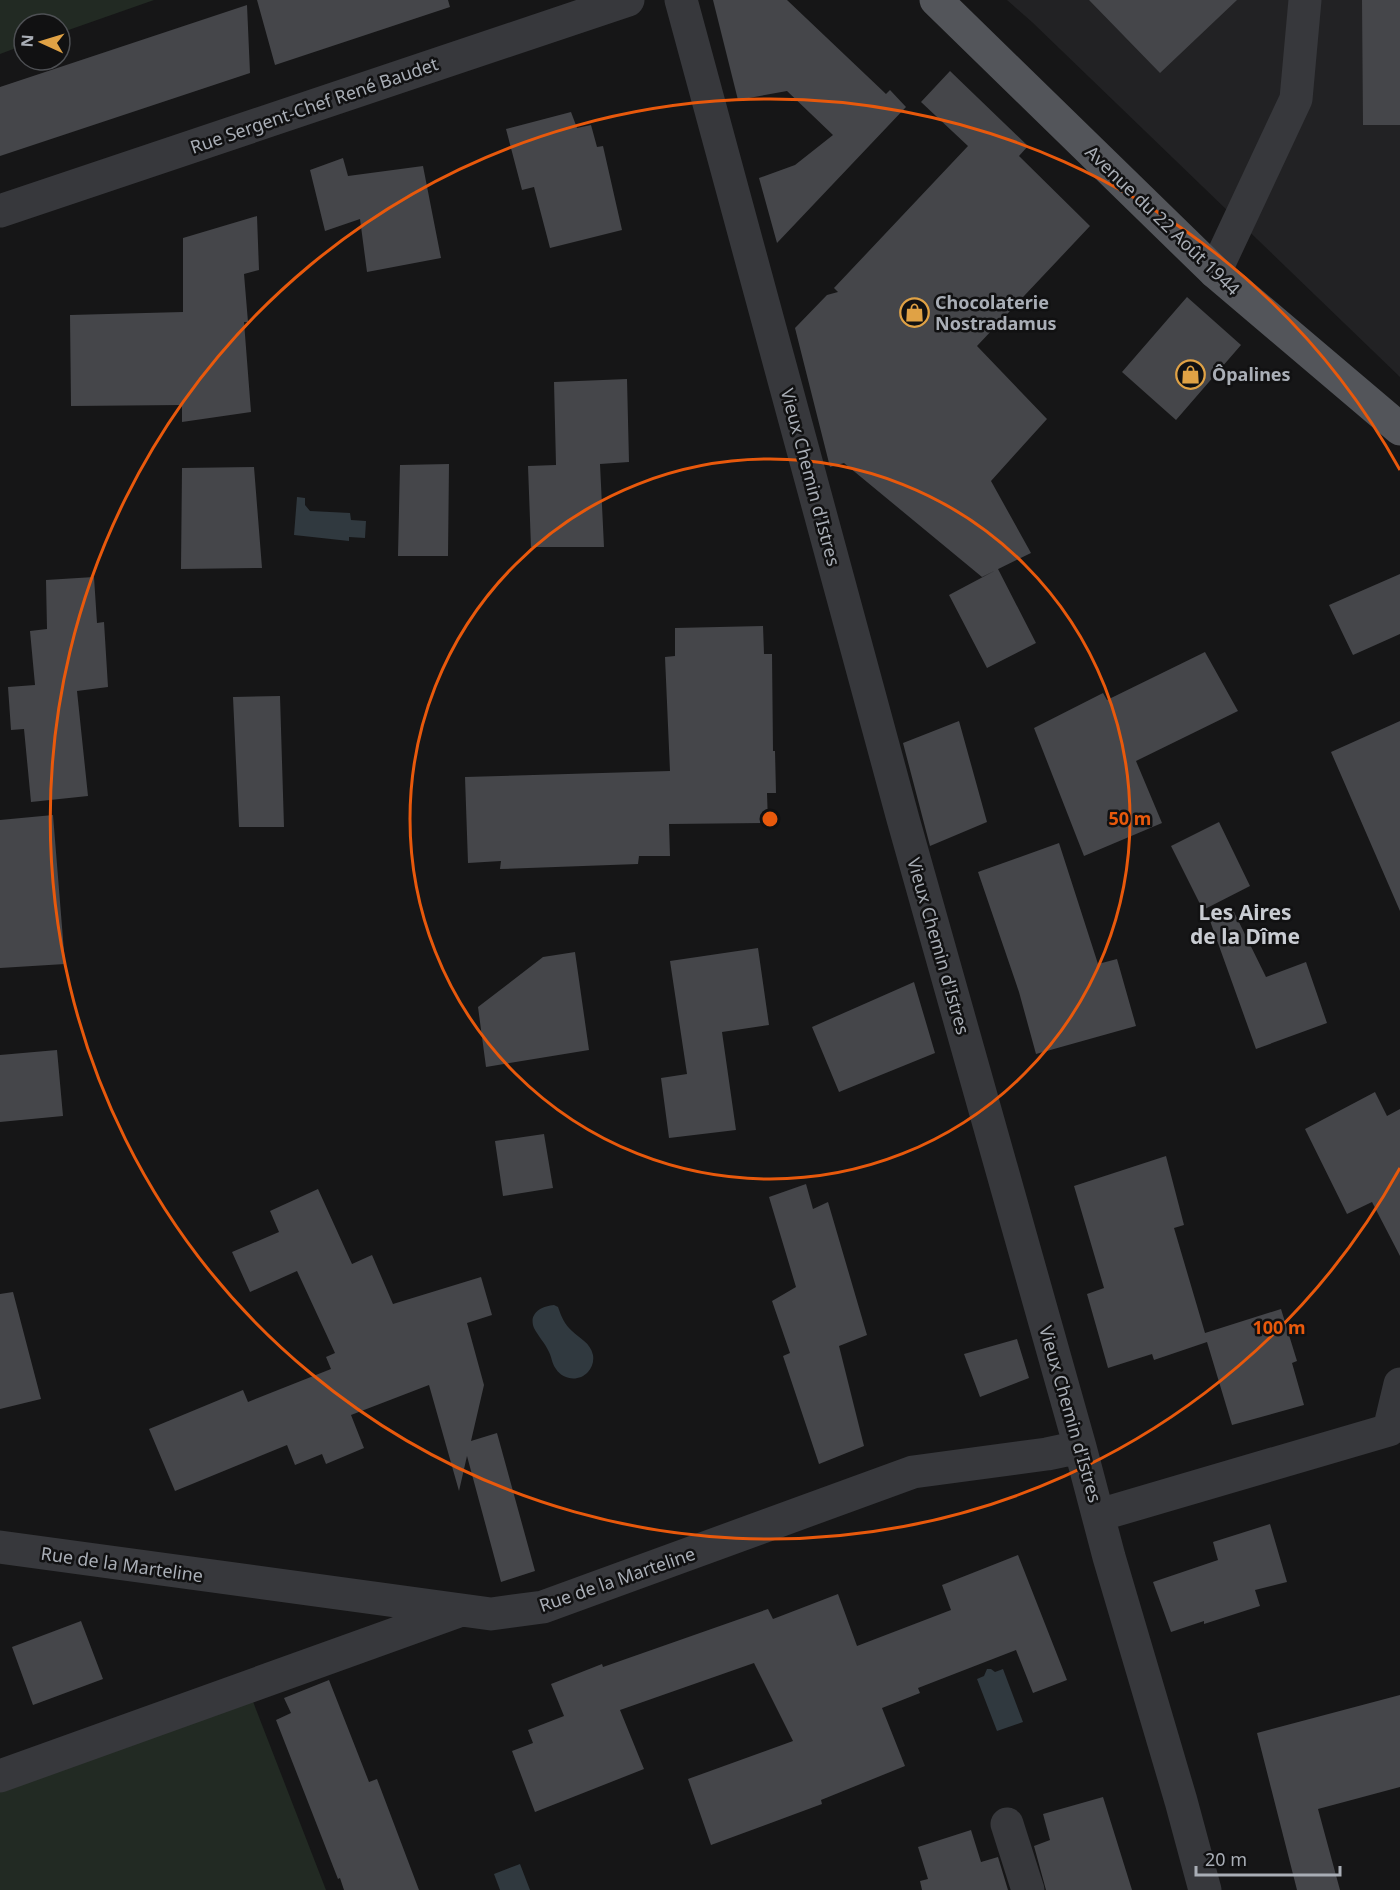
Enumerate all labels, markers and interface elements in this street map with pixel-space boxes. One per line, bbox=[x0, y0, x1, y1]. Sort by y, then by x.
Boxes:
north arrow bbox=[12, 12, 72, 72]
text: N bbox=[16, 34, 38, 48]
street label: Rue Sergent-Chef René Baudet bbox=[187, 51, 442, 159]
street label: Avenue du 22 Août 1944 bbox=[1081, 140, 1245, 300]
place label: Chocolaterie Nostradamus bbox=[935, 290, 1057, 335]
shop icon: Chocolaterie Nostradamus bbox=[898, 296, 930, 328]
shop icon: Ôpalines bbox=[1175, 358, 1207, 390]
place label: Ôpalines bbox=[1212, 362, 1291, 386]
street label: Vieux Chemin d'Istres bbox=[776, 385, 846, 569]
text: 50 m bbox=[1109, 806, 1151, 830]
centre of rings bbox=[760, 809, 780, 829]
street label: Vieux Chemin d'Istres bbox=[902, 855, 976, 1037]
district label: Les Aires de la Dîme bbox=[1190, 898, 1300, 950]
text: 100 m bbox=[1252, 1315, 1306, 1339]
street label: Vieux Chemin d'Istres bbox=[1034, 1323, 1108, 1505]
street label: Rue de la Marteline bbox=[39, 1541, 205, 1587]
street label: Rue de la Marteline bbox=[536, 1541, 698, 1617]
scale bar bbox=[1196, 1839, 1340, 1877]
text: 20 m bbox=[1205, 1847, 1247, 1871]

